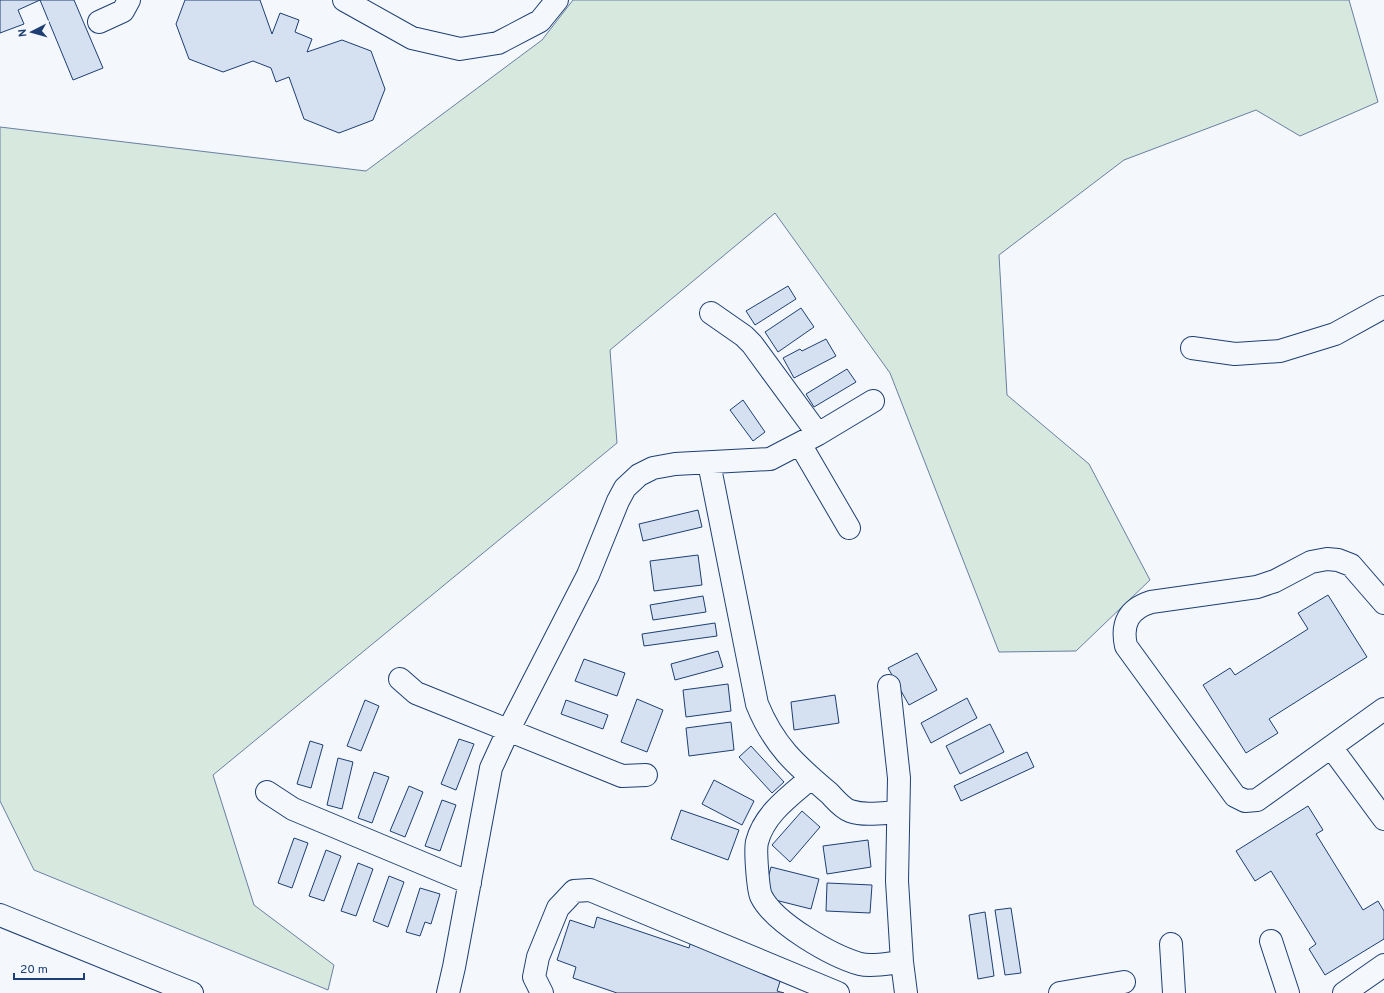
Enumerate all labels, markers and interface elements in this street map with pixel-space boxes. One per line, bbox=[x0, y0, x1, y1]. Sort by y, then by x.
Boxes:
north arrow bbox=[12, 12, 52, 52]
text: N bbox=[16, 28, 30, 38]
scale bar bbox=[14, 955, 84, 981]
text: 20 m bbox=[20, 962, 48, 978]

